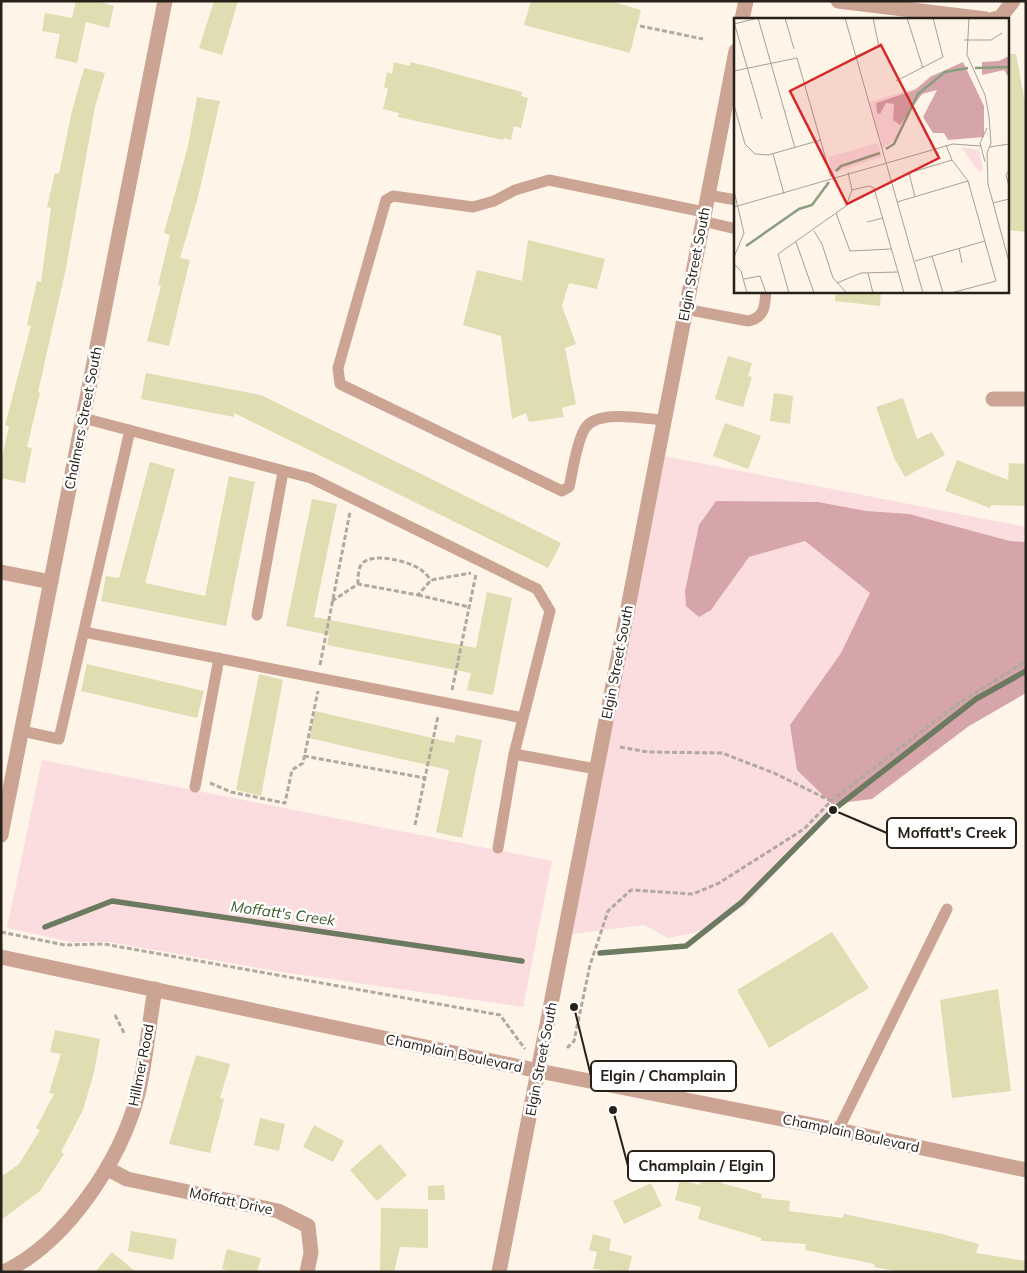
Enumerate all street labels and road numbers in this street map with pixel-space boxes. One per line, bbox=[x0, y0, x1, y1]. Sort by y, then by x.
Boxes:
street label: Elgin Street South bbox=[674, 206, 714, 322]
street label: Chalmers Street South bbox=[60, 345, 106, 491]
street label: Elgin Street South bbox=[597, 604, 637, 720]
street label: Elgin Street South bbox=[521, 1001, 561, 1117]
street label: Hillmer Road bbox=[124, 1022, 158, 1108]
street label: Champlain Boulevard bbox=[384, 1030, 524, 1076]
street label: Champlain Boulevard bbox=[781, 1110, 921, 1156]
street label: Moffatt Drive bbox=[188, 1183, 274, 1219]

